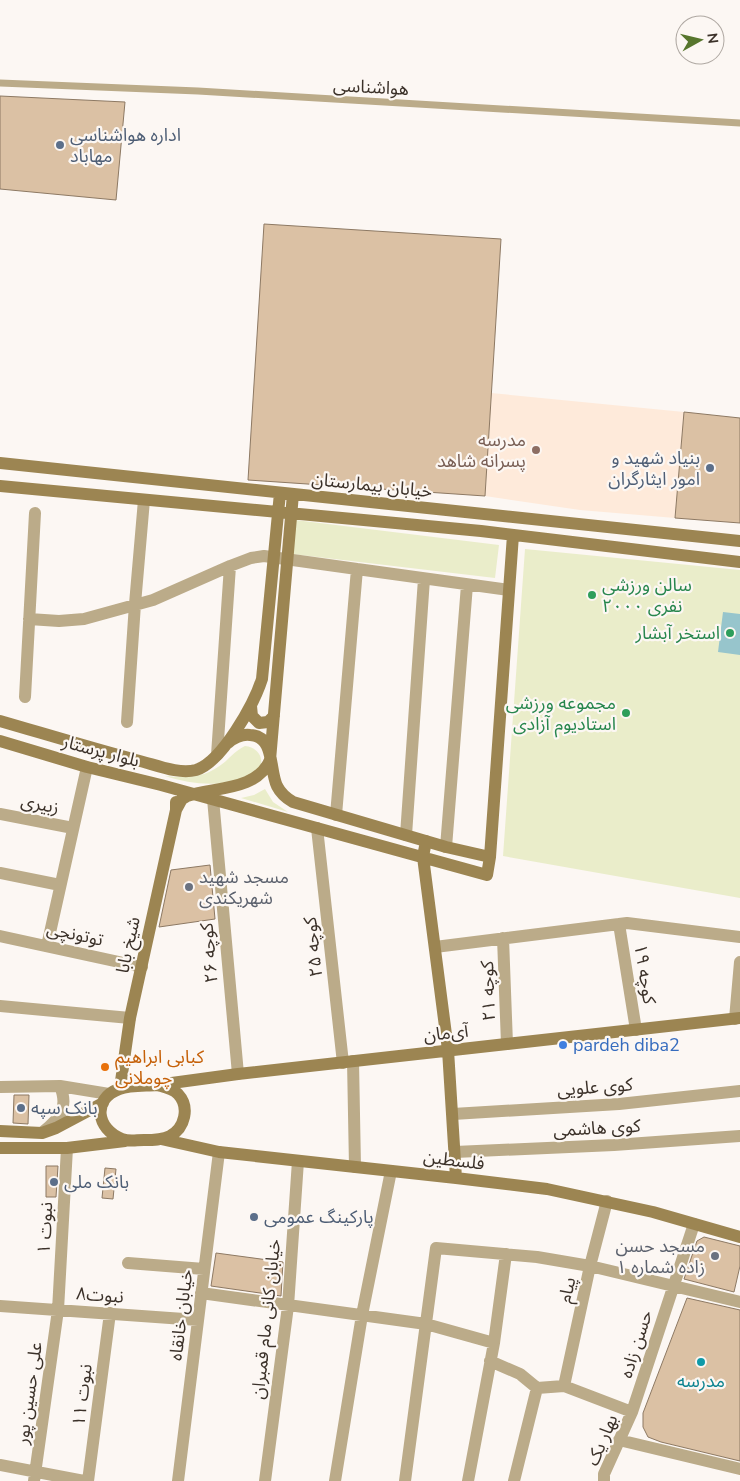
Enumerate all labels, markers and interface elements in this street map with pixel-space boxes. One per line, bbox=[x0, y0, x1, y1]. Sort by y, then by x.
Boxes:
north arrow bbox=[675, 15, 725, 65]
text: N bbox=[702, 32, 723, 45]
street label: هواشناسی bbox=[332, 73, 410, 101]
place label: اداره هواشناسی مهاباد bbox=[70, 123, 181, 168]
marker: اداره هواشناسی مهاباد bbox=[54, 139, 66, 151]
place label: مدرسه پسرانه شاهد bbox=[437, 428, 526, 473]
marker: مدرسه پسرانه شاهد bbox=[530, 444, 542, 456]
place label: بنیاد شهید و امور ایثارگران bbox=[608, 446, 700, 491]
marker: بنیاد شهید و امور ایثارگران bbox=[704, 462, 716, 474]
street label: خیابان بیمارستان bbox=[310, 467, 434, 503]
place label: سالن ورزشی ۲۰۰۰ نفری bbox=[602, 573, 692, 618]
marker: سالن ورزشی ۲۰۰۰ نفری bbox=[586, 589, 598, 601]
place label: استخر آبشار bbox=[634, 621, 720, 645]
marker: استخر آبشار bbox=[724, 627, 736, 639]
place label: مجموعه ورزشی استادیوم آزادی bbox=[506, 691, 616, 738]
marker: مجموعه ورزشی استادیوم آزادی bbox=[620, 707, 632, 719]
street label: بلوار پرستار bbox=[59, 729, 142, 773]
street label: زبیری bbox=[19, 789, 61, 819]
place label: مسجد شهید شهریکندی bbox=[199, 865, 289, 910]
marker: مسجد شهید شهریکندی bbox=[183, 881, 195, 893]
street label: شیخ بابا bbox=[110, 914, 147, 976]
street label: کوچه ۲۵ bbox=[298, 915, 328, 978]
street label: توتونچی bbox=[44, 916, 106, 952]
street label: کوچه ۲۶ bbox=[194, 921, 224, 984]
street label: کوچه ۱۹ bbox=[628, 942, 662, 1006]
street label: کوچه ۲۱ bbox=[475, 960, 501, 1022]
street label: آی‌مان bbox=[422, 1019, 470, 1047]
place label: pardeh diba2 bbox=[573, 1033, 680, 1057]
marker: pardeh diba2 bbox=[557, 1039, 569, 1051]
place label: کبابی ابراهیم چوملانی bbox=[115, 1045, 204, 1090]
marker: کبابی ابراهیم چوملانی bbox=[99, 1061, 111, 1073]
street label: کوی علویی bbox=[556, 1072, 634, 1102]
place label: بانک سپه bbox=[31, 1096, 98, 1120]
marker: بانک سپه bbox=[15, 1102, 27, 1114]
street label: کوی هاشمی bbox=[553, 1114, 642, 1142]
street label: فلسطین bbox=[422, 1144, 486, 1176]
place label: بانک ملی bbox=[64, 1170, 129, 1194]
marker: بانک ملی bbox=[48, 1176, 60, 1188]
street label: نبوت ۱ bbox=[32, 1201, 58, 1255]
place label: پارکینگ عمومی bbox=[264, 1205, 374, 1229]
marker: پارکینگ عمومی bbox=[248, 1211, 260, 1223]
place label: مسجد حسن زاده شماره ۱ bbox=[616, 1234, 705, 1279]
street label: خیابان کانی مام قمبران bbox=[246, 1238, 288, 1400]
marker: مسجد حسن زاده شماره ۱ bbox=[709, 1250, 721, 1262]
street label: خیابان خانقاه bbox=[164, 1268, 198, 1362]
street label: پیام bbox=[553, 1275, 583, 1306]
street label: نبوت۸ bbox=[75, 1281, 125, 1309]
street label: حسن زاده bbox=[614, 1307, 658, 1381]
street label: علی حسین پور bbox=[10, 1340, 48, 1447]
marker: مدرسه bbox=[695, 1356, 707, 1368]
street label: نبوت ۱۱ bbox=[66, 1362, 98, 1428]
place label: مدرسه bbox=[677, 1369, 725, 1393]
street label: بهار یک bbox=[581, 1411, 623, 1469]

